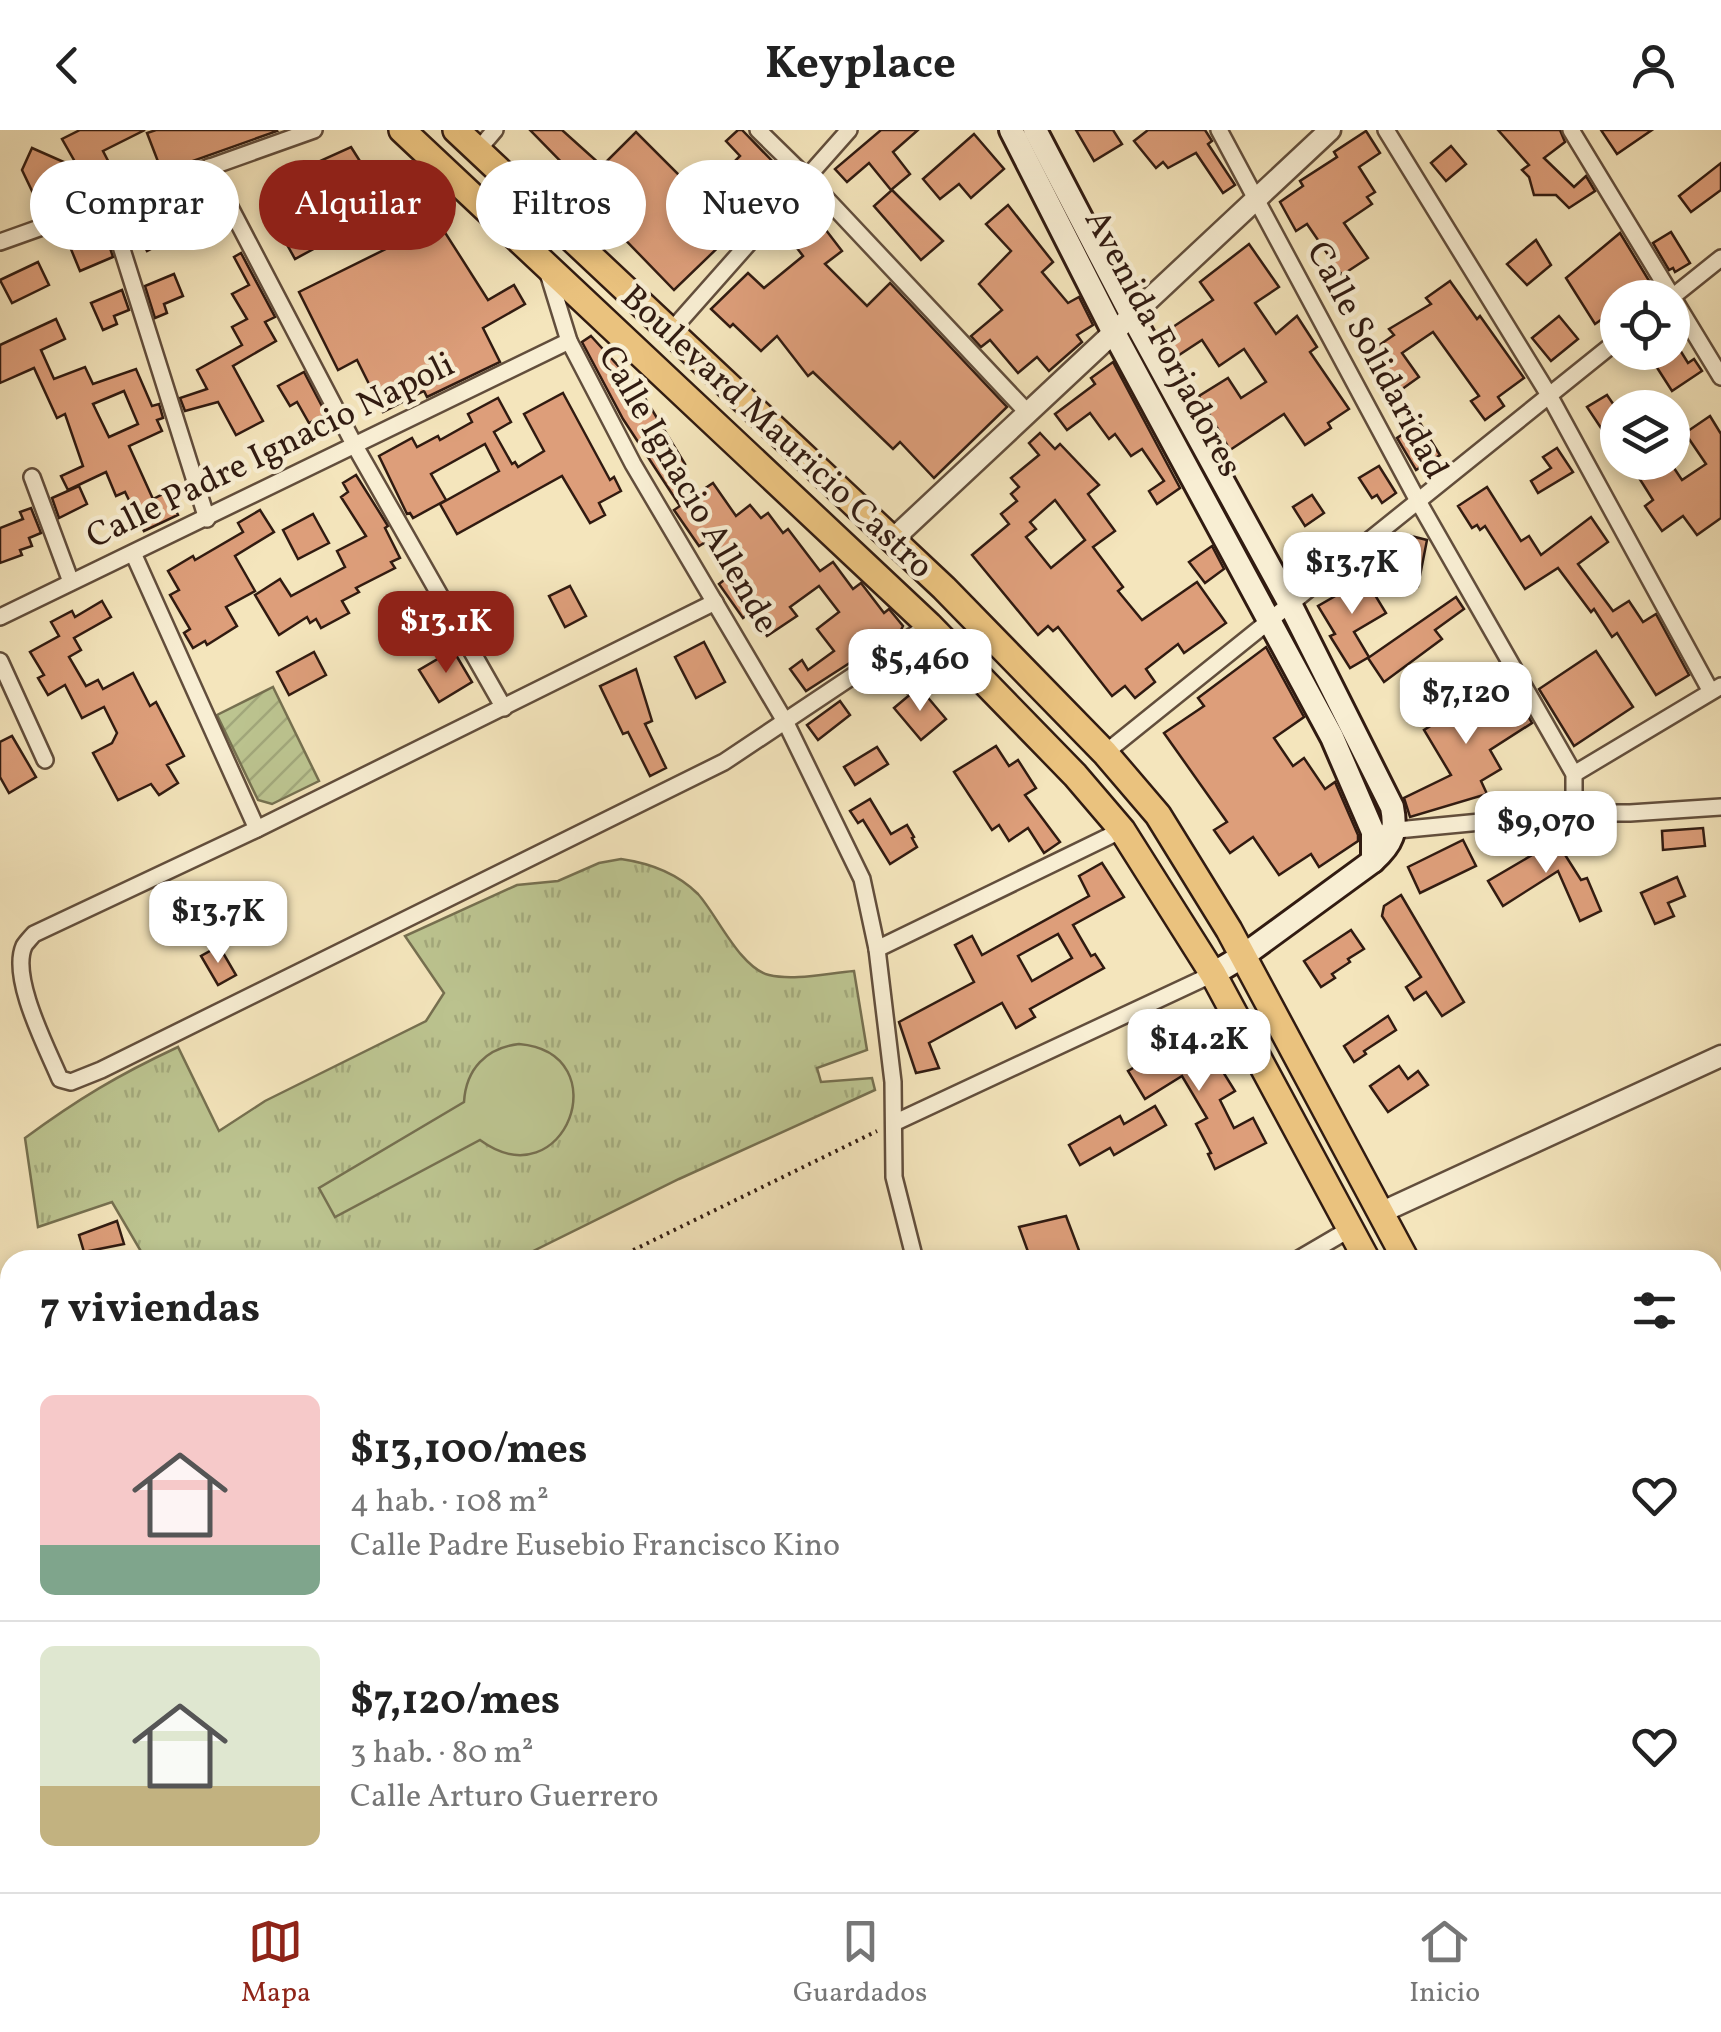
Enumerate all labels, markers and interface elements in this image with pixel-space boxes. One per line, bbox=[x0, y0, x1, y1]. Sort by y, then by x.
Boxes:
text: Keyplace bbox=[765, 34, 956, 97]
icon: back bbox=[40, 38, 95, 93]
icon: person bbox=[1626, 38, 1681, 93]
chip: Comprar bbox=[30, 160, 239, 250]
chip: Alquilar bbox=[259, 160, 456, 250]
chip: Filtros bbox=[476, 160, 646, 250]
chip: Nuevo bbox=[666, 160, 835, 250]
street label: Avenida Forjadores bbox=[1071, 202, 1253, 486]
street label: Calle Solidaridad bbox=[1293, 234, 1459, 488]
street label: Boulevard Mauricio Castro bbox=[609, 275, 943, 591]
map controls bbox=[1600, 280, 1690, 480]
button: locate bbox=[1600, 280, 1690, 370]
street label: Calle Ignacio Allende bbox=[585, 337, 789, 643]
street label: Calle Padre Ignacio Napoli bbox=[79, 342, 463, 562]
button: layers bbox=[1600, 390, 1690, 480]
pin: $13.7K bbox=[1271, 532, 1433, 617]
text: $13.7K bbox=[1305, 542, 1399, 586]
pin: $13.1K bbox=[365, 591, 527, 676]
text: $13.1K bbox=[400, 601, 492, 645]
pin: $5,460 bbox=[839, 629, 1001, 714]
text: $5,460 bbox=[870, 639, 970, 683]
pin: $7,120 bbox=[1385, 662, 1547, 747]
text: $7,120 bbox=[1422, 672, 1510, 716]
pin: $9,070 bbox=[1465, 791, 1627, 876]
text: $9,070 bbox=[1497, 801, 1595, 845]
pin: $13.7K bbox=[137, 881, 299, 966]
text: $13.7K bbox=[171, 891, 265, 935]
pin: $14.2K bbox=[1118, 1009, 1280, 1094]
text: $14.2K bbox=[1149, 1019, 1249, 1063]
text: 7 viviendas bbox=[40, 1281, 260, 1340]
icon: filters bbox=[1627, 1283, 1682, 1338]
text: $13,100/mes bbox=[350, 1422, 587, 1481]
icon: home bbox=[120, 1435, 240, 1555]
icon: heart bbox=[1627, 1468, 1682, 1523]
text: 4 hab. · 108 m² bbox=[350, 1481, 549, 1525]
text: Calle Padre Eusebio Francisco Kino bbox=[350, 1525, 840, 1569]
text: $7,120/mes bbox=[350, 1673, 560, 1732]
icon: home bbox=[120, 1686, 240, 1806]
icon: heart bbox=[1627, 1719, 1682, 1774]
text: 3 hab. · 80 m² bbox=[350, 1732, 534, 1776]
text: Calle Arturo Guerrero bbox=[350, 1776, 659, 1820]
tab: Mapa bbox=[241, 1914, 311, 2013]
tab: Guardados bbox=[793, 1914, 927, 2013]
tab: Inicio bbox=[1409, 1914, 1480, 2013]

